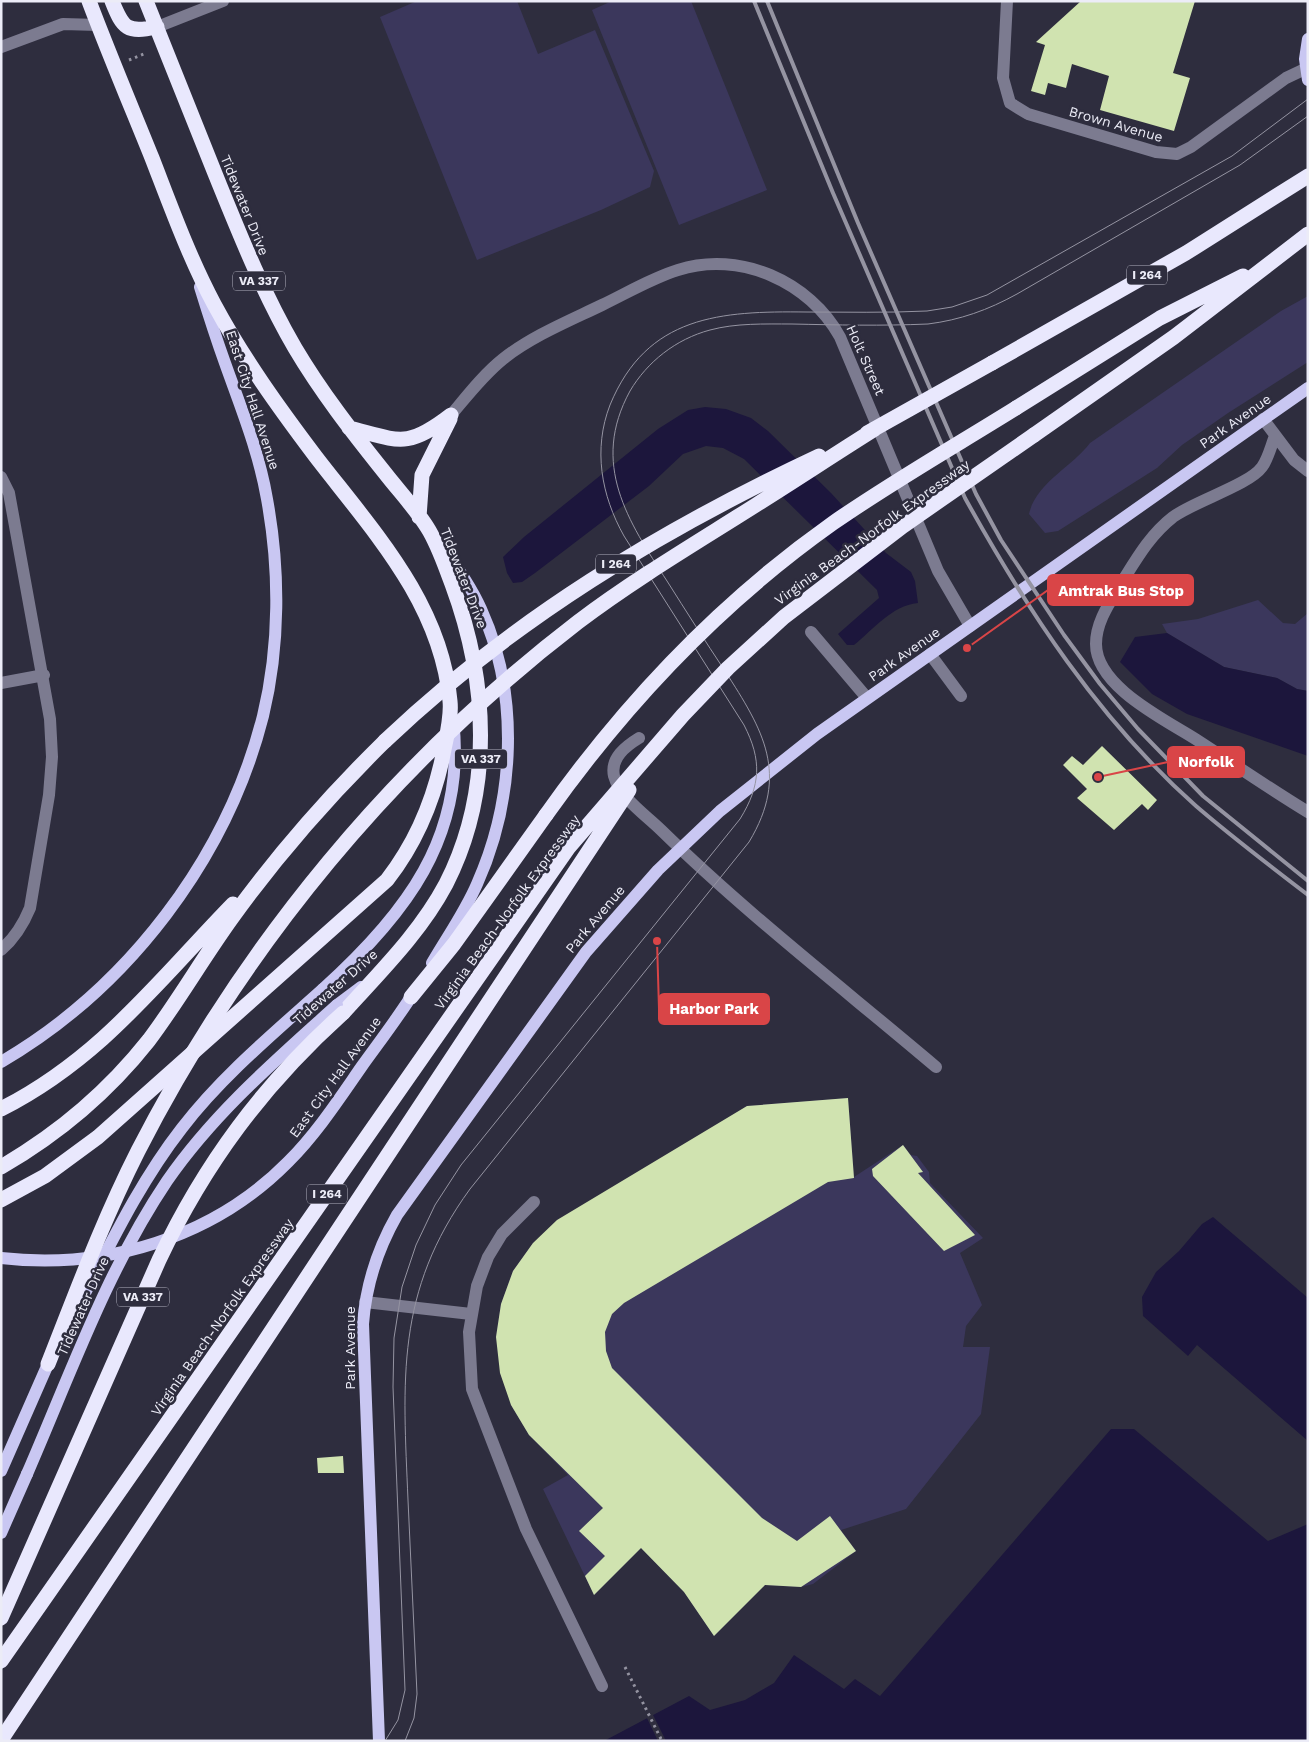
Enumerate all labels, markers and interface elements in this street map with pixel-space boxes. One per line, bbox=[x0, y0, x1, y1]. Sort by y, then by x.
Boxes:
street label: Brown Avenue bbox=[1067, 103, 1165, 145]
street label: Tidewater Drive bbox=[218, 153, 272, 257]
road number: I 264 bbox=[1127, 266, 1167, 284]
road number: VA 337 bbox=[233, 272, 285, 290]
street label: Holt Street bbox=[843, 322, 889, 398]
street label: East City Hall Avenue bbox=[223, 328, 283, 472]
street label: Park Avenue bbox=[1196, 390, 1274, 452]
street label: Virginia Beach-Norfolk Expressway bbox=[771, 455, 973, 608]
street label: Tidewater Drive bbox=[437, 525, 491, 631]
road number: I 264 bbox=[596, 554, 636, 574]
callout: Amtrak Bus Stop bbox=[1048, 575, 1193, 605]
text: Amtrak Bus Stop bbox=[1058, 582, 1184, 600]
street label: Park Avenue bbox=[865, 623, 943, 685]
callout: Norfolk bbox=[1168, 747, 1244, 777]
road number: VA 337 bbox=[455, 750, 507, 769]
text: Norfolk bbox=[1178, 753, 1235, 771]
street label: Virginia Beach-Norfolk Expressway bbox=[431, 811, 584, 1013]
street label: Park Avenue bbox=[562, 882, 628, 956]
street label: Tidewater Drive bbox=[289, 946, 381, 1028]
callout: Harbor Park bbox=[659, 994, 769, 1024]
text: Harbor Park bbox=[669, 1000, 759, 1018]
street label: East City Hall Avenue bbox=[286, 1013, 384, 1141]
road number: I 264 bbox=[307, 1184, 347, 1204]
street label: Virginia Beach-Norfolk Expressway bbox=[148, 1215, 297, 1419]
street label: Tidewater Drive bbox=[54, 1254, 112, 1358]
road number: VA 337 bbox=[117, 1288, 169, 1306]
street label: Park Avenue bbox=[342, 1306, 358, 1390]

